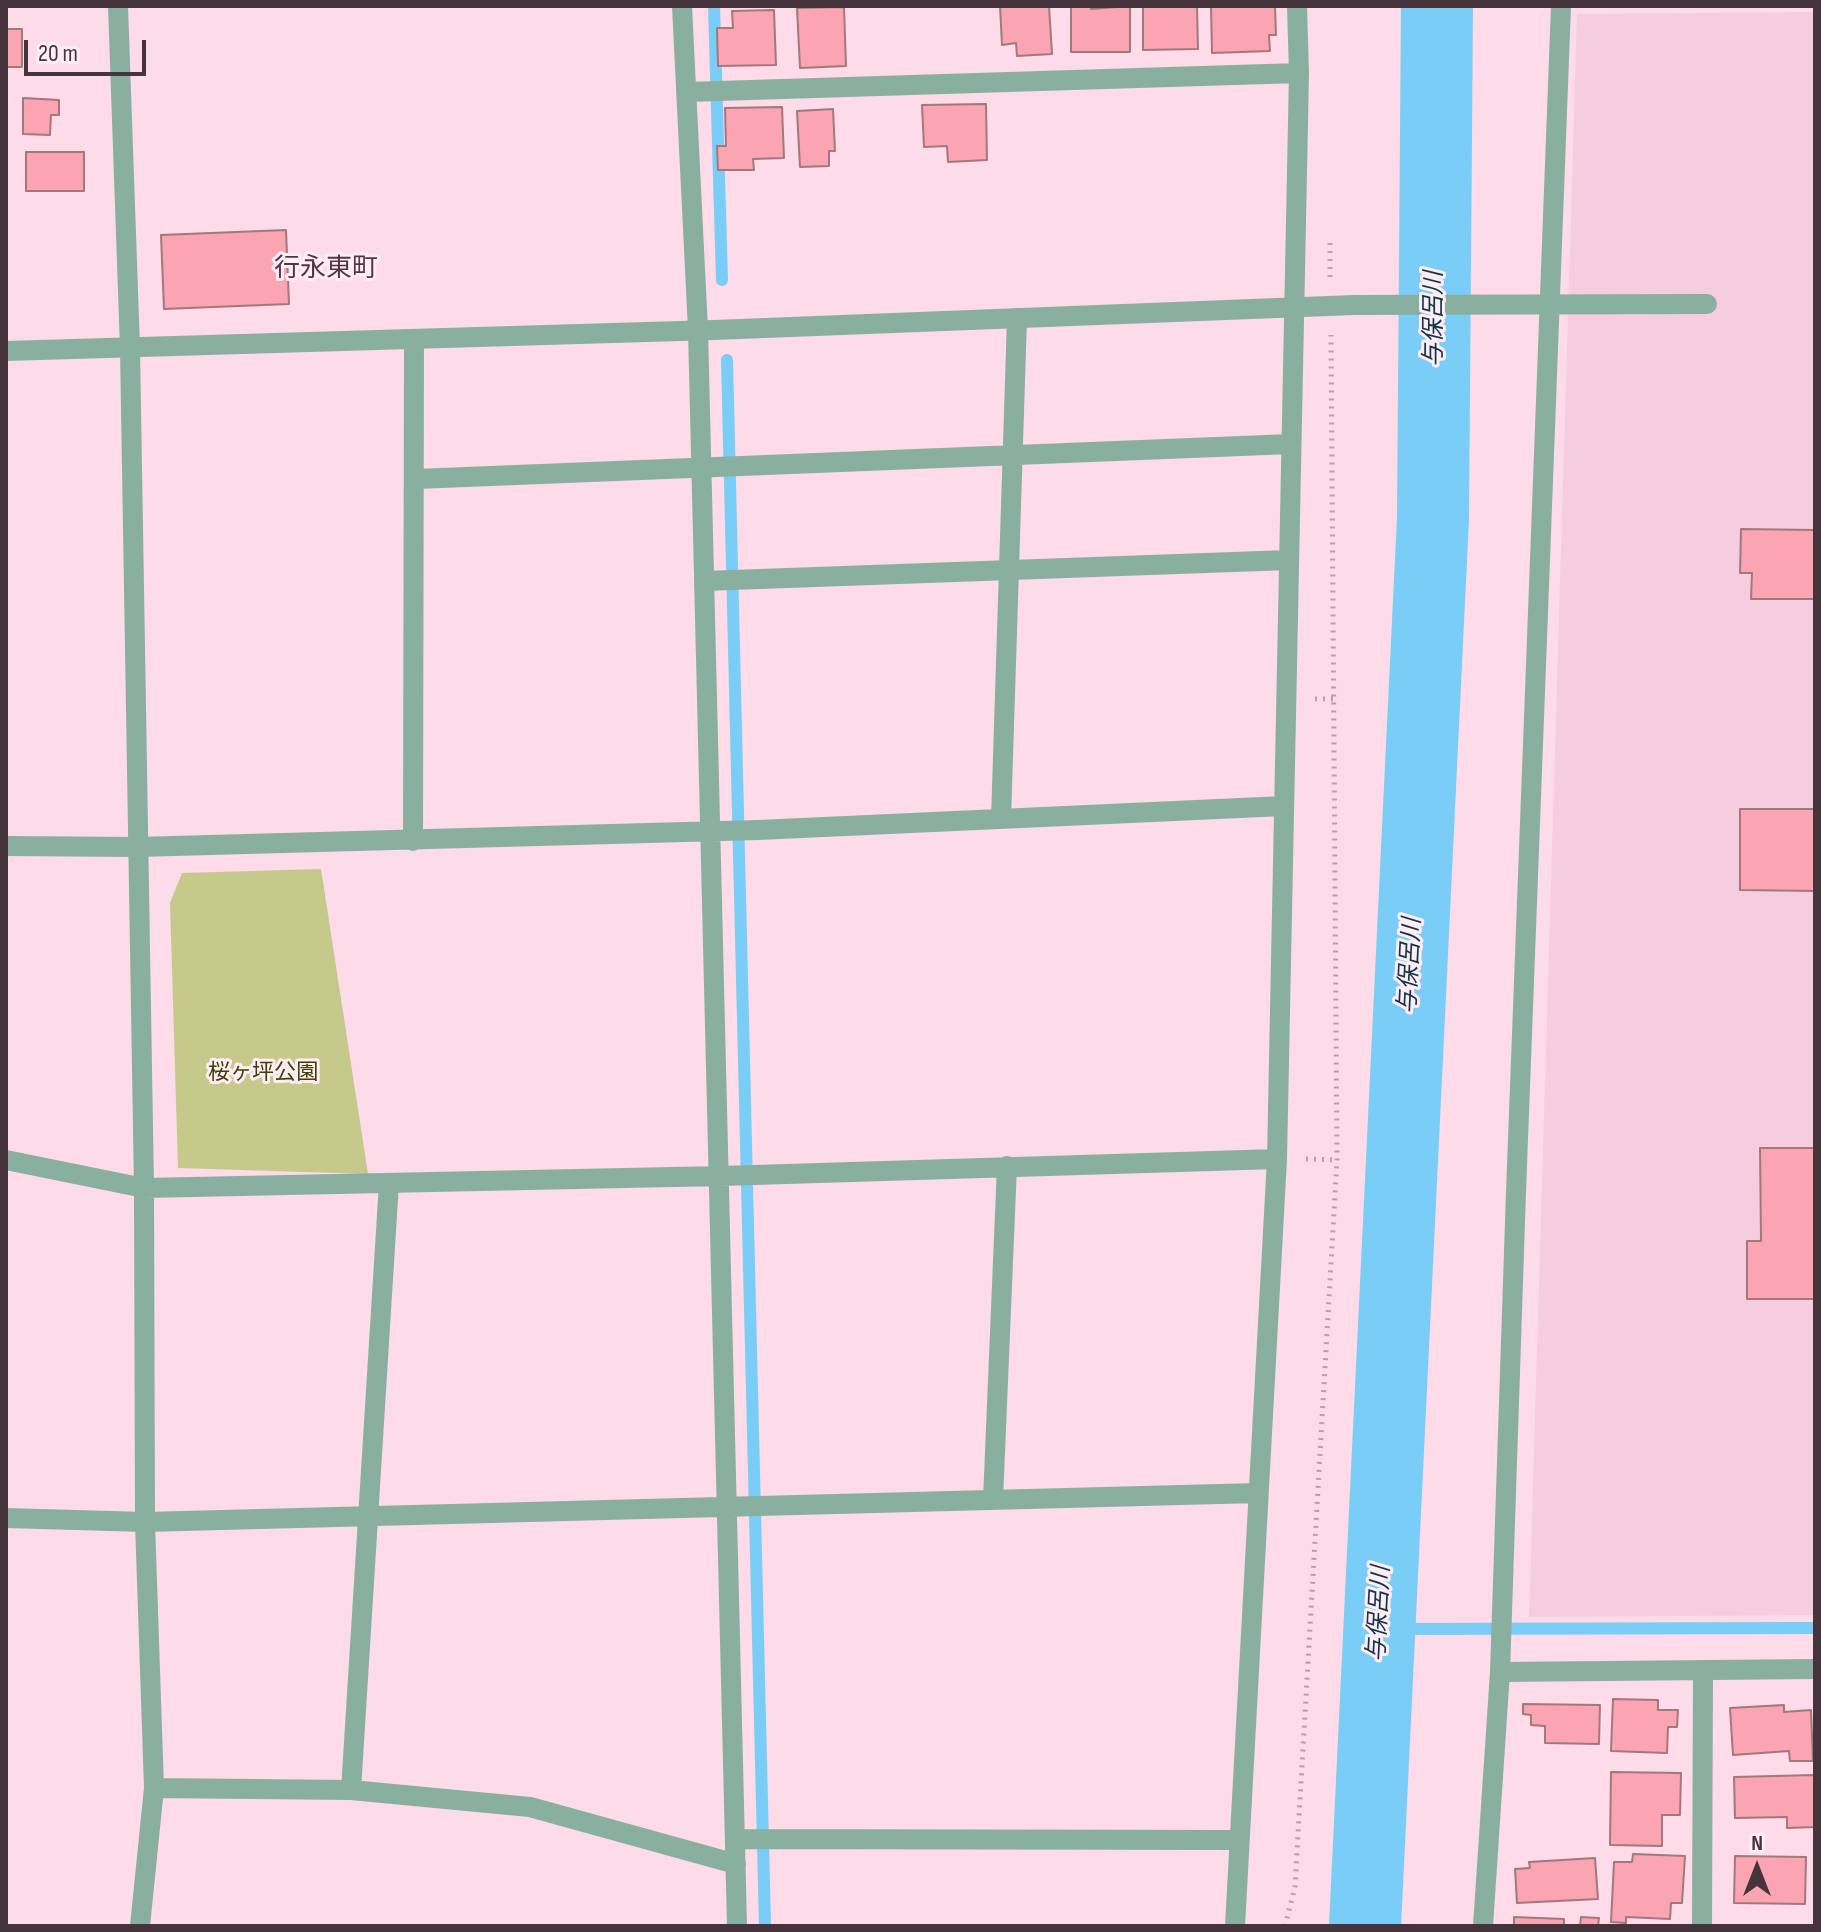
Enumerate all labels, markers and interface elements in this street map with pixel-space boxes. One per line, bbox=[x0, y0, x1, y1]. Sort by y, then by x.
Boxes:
scale bar bbox=[28, 24, 150, 74]
text: 20 m bbox=[38, 39, 78, 68]
district label: 行永東町 bbox=[274, 253, 378, 285]
water label: 与保呂川 bbox=[1421, 271, 1449, 367]
water label: 与保呂川 bbox=[1394, 917, 1428, 1015]
park label: 桜ヶ坪公園 bbox=[208, 1060, 318, 1086]
water label: 与保呂川 bbox=[1363, 1565, 1397, 1663]
north arrow bbox=[1717, 1828, 1797, 1908]
text: N bbox=[1751, 1830, 1763, 1857]

